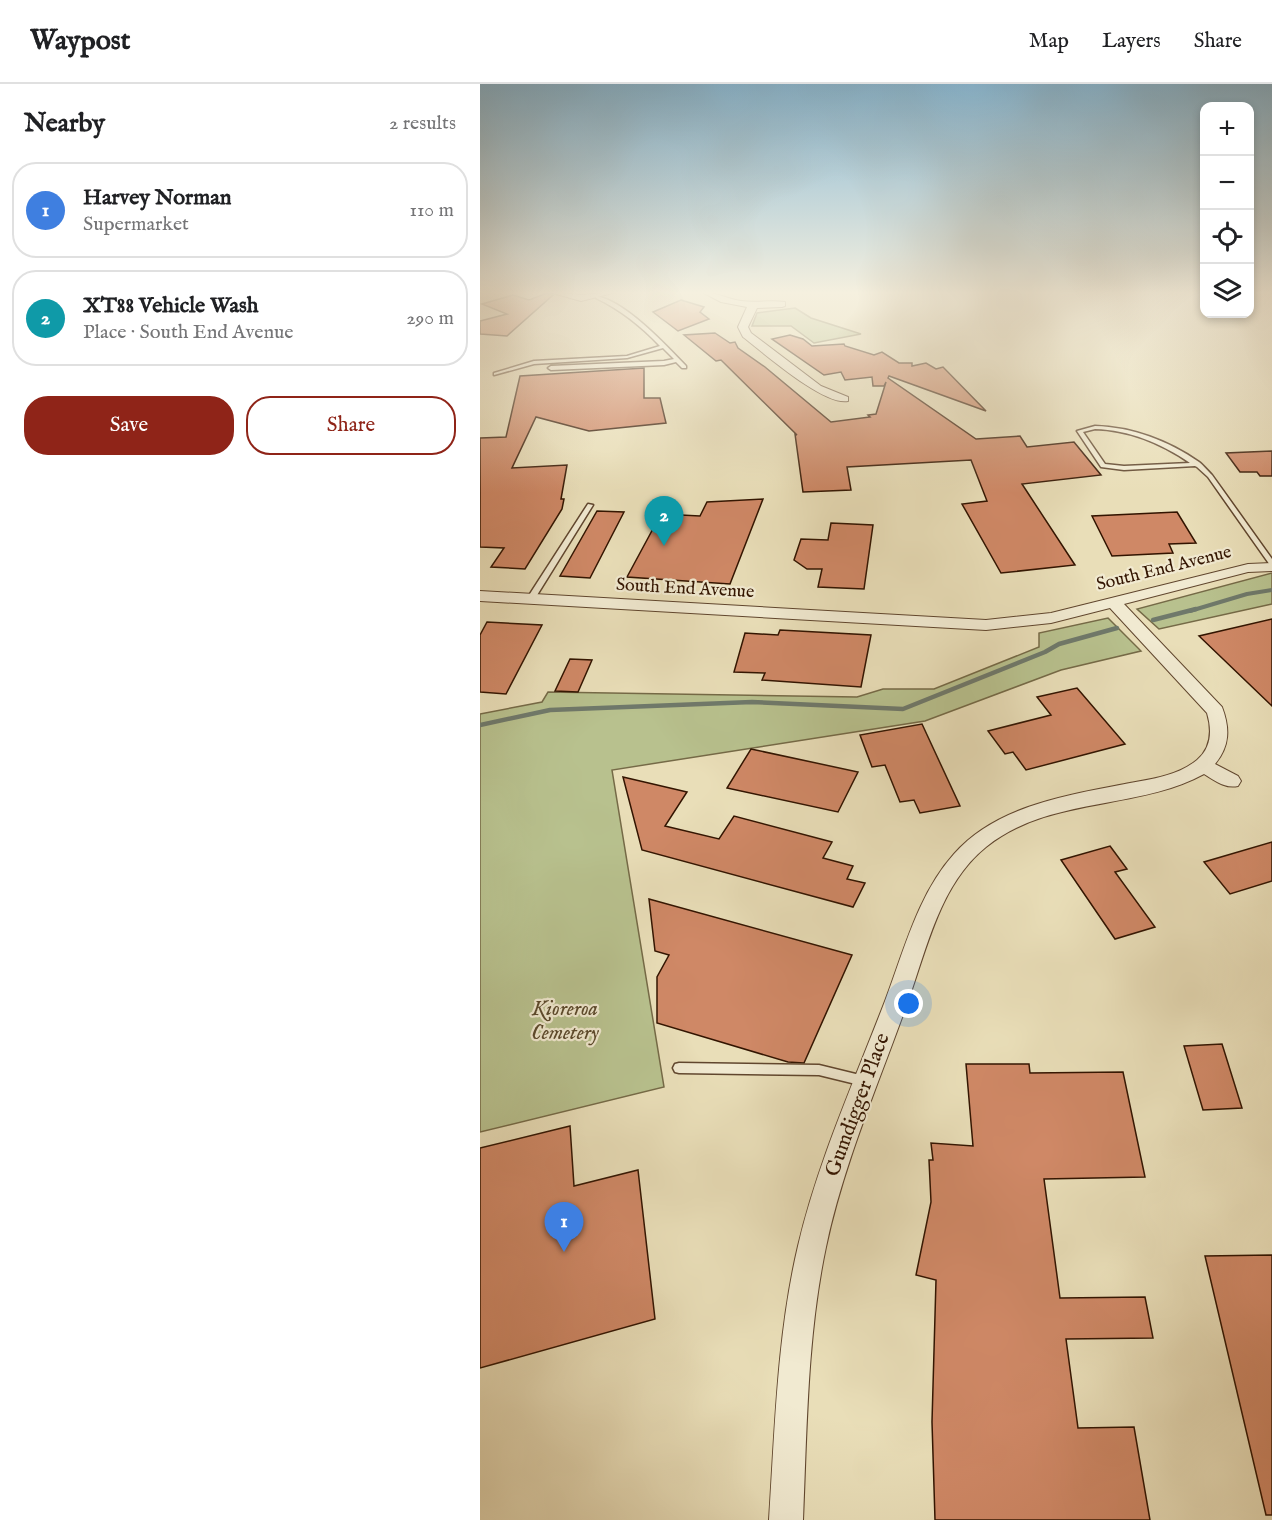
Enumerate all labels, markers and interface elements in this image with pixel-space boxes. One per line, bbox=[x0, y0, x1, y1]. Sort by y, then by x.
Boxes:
text: Waypost bbox=[30, 24, 130, 59]
text: Map bbox=[1029, 28, 1069, 55]
text: Layers bbox=[1102, 28, 1161, 55]
text: Share bbox=[1194, 28, 1242, 55]
map controls bbox=[1200, 102, 1254, 318]
button: + bbox=[1200, 102, 1254, 156]
text: Nearby bbox=[24, 107, 105, 140]
text: 2 results bbox=[389, 111, 456, 136]
button: − bbox=[1200, 156, 1254, 210]
text: Harvey Norman bbox=[83, 184, 231, 212]
text: 1 bbox=[42, 198, 49, 223]
text: 110 m bbox=[410, 198, 454, 223]
button: locate bbox=[1200, 210, 1254, 264]
text: Supermarket bbox=[83, 212, 189, 237]
button: layers bbox=[1200, 264, 1254, 318]
text: XT88 Vehicle Wash bbox=[83, 292, 259, 320]
text: 2 bbox=[41, 306, 50, 331]
text: 290 m bbox=[406, 306, 454, 331]
text: Place · South End Avenue bbox=[83, 320, 293, 345]
button: Save bbox=[24, 396, 234, 455]
button: Share bbox=[246, 396, 456, 455]
pin: 2 bbox=[644, 496, 684, 546]
street label: South End Avenue bbox=[1094, 541, 1234, 597]
street label: South End Avenue bbox=[615, 574, 755, 604]
your location bbox=[894, 989, 923, 1018]
park label: Kioreroa Cemetery bbox=[531, 996, 599, 1047]
street label: Gumdigger Place bbox=[820, 1029, 897, 1181]
pin: 1 bbox=[544, 1202, 584, 1252]

